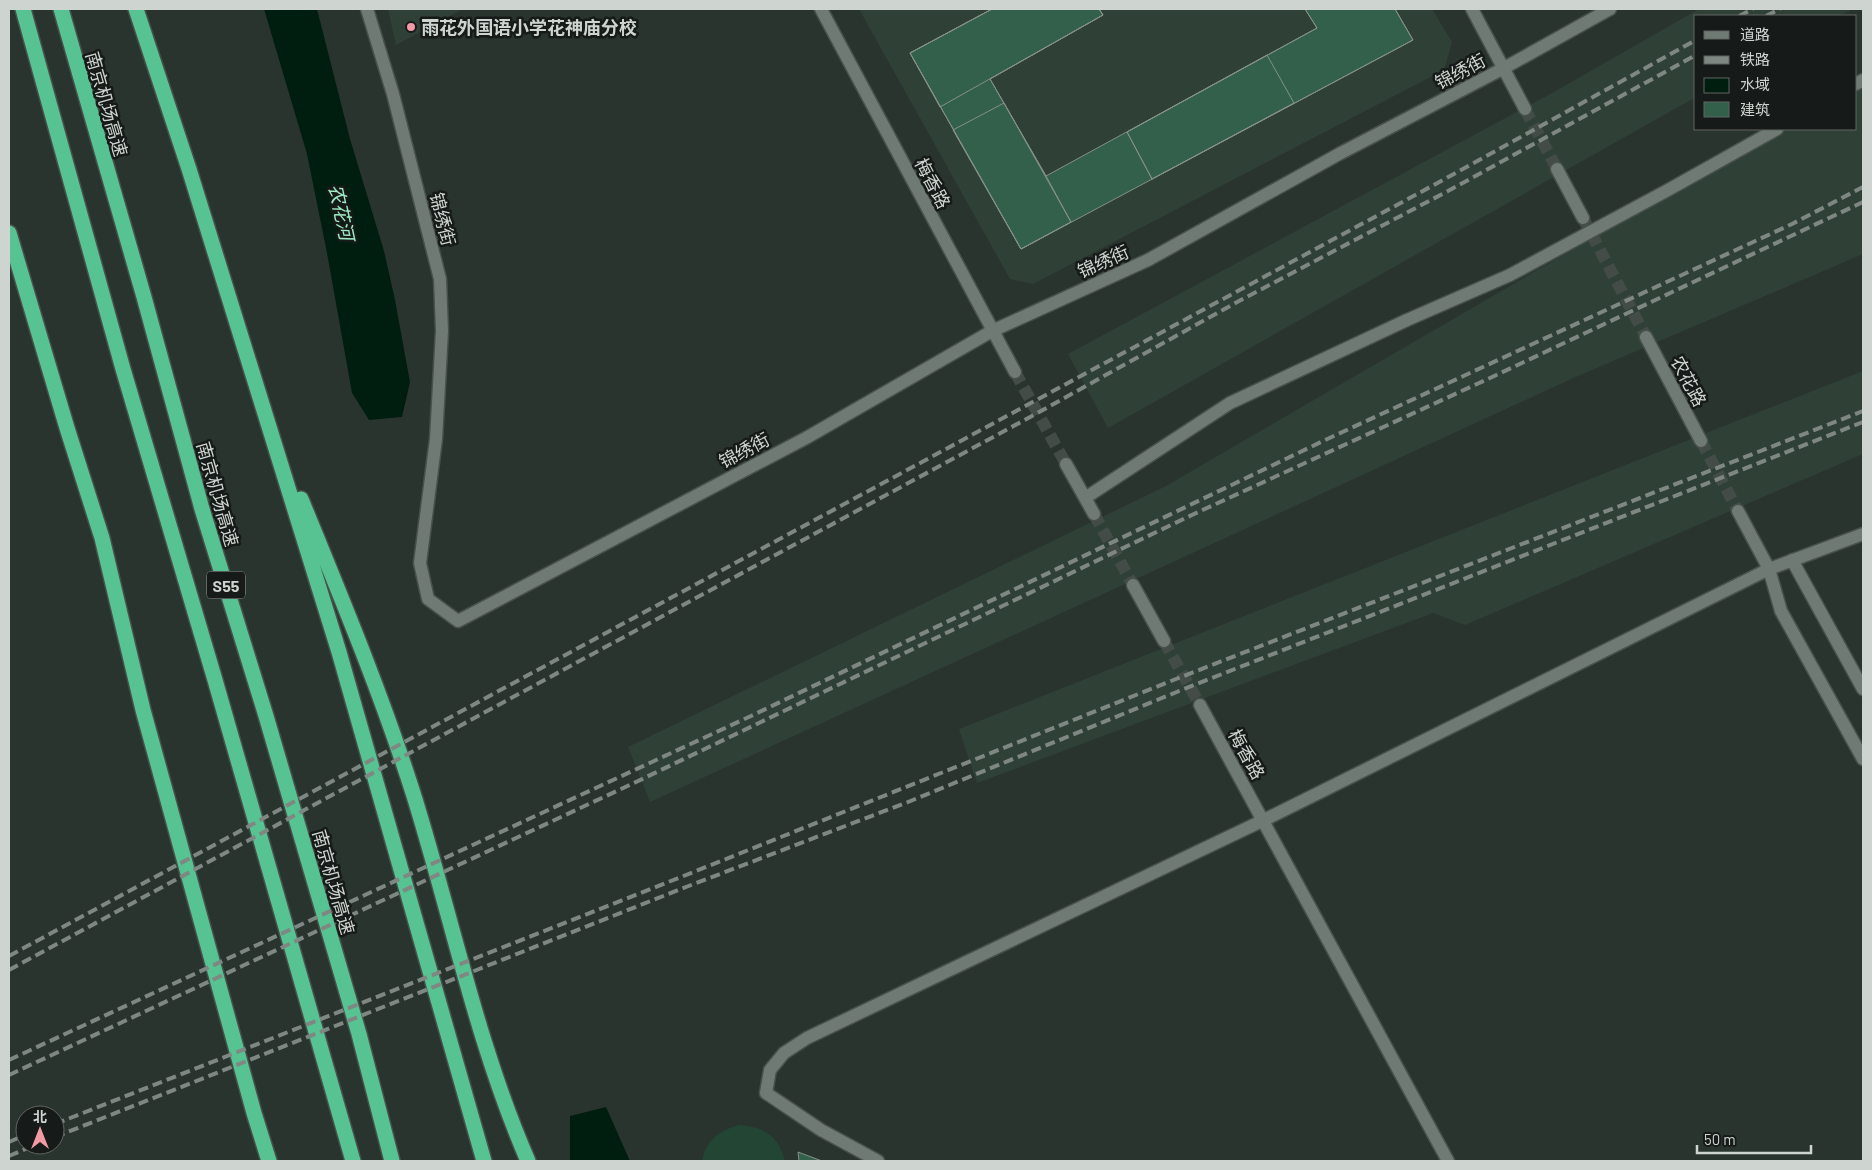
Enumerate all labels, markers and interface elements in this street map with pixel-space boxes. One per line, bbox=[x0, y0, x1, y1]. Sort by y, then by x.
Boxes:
legend bbox=[1694, 15, 1857, 130]
place label: 雨花外国语小学花神庙分校 bbox=[421, 16, 637, 38]
marker: 雨花外国语小学花神庙分校 bbox=[405, 21, 417, 33]
text: 道路 bbox=[1740, 25, 1770, 43]
street label: 南京机场高速 bbox=[82, 49, 132, 159]
street label: 锦绣街 bbox=[1431, 49, 1489, 93]
text: 铁路 bbox=[1740, 50, 1770, 68]
text: 水域 bbox=[1740, 75, 1770, 93]
text: 建筑 bbox=[1740, 100, 1770, 118]
street label: 梅香路 bbox=[911, 154, 955, 212]
water label: 农花河 bbox=[325, 182, 360, 246]
street label: 锦绣街 bbox=[426, 190, 460, 248]
street label: 锦绣街 bbox=[1074, 240, 1132, 282]
street label: 农花路 bbox=[1667, 352, 1711, 410]
street label: 锦绣街 bbox=[715, 428, 773, 472]
street label: 南京机场高速 bbox=[193, 439, 243, 549]
road number: S55 bbox=[207, 572, 245, 598]
street label: 梅香路 bbox=[1224, 725, 1270, 783]
street label: 南京机场高速 bbox=[309, 827, 359, 937]
north arrow bbox=[15, 1105, 65, 1155]
text: 北 bbox=[33, 1108, 47, 1125]
scale bar bbox=[1697, 1122, 1811, 1154]
text: 50 m bbox=[1704, 1130, 1736, 1148]

